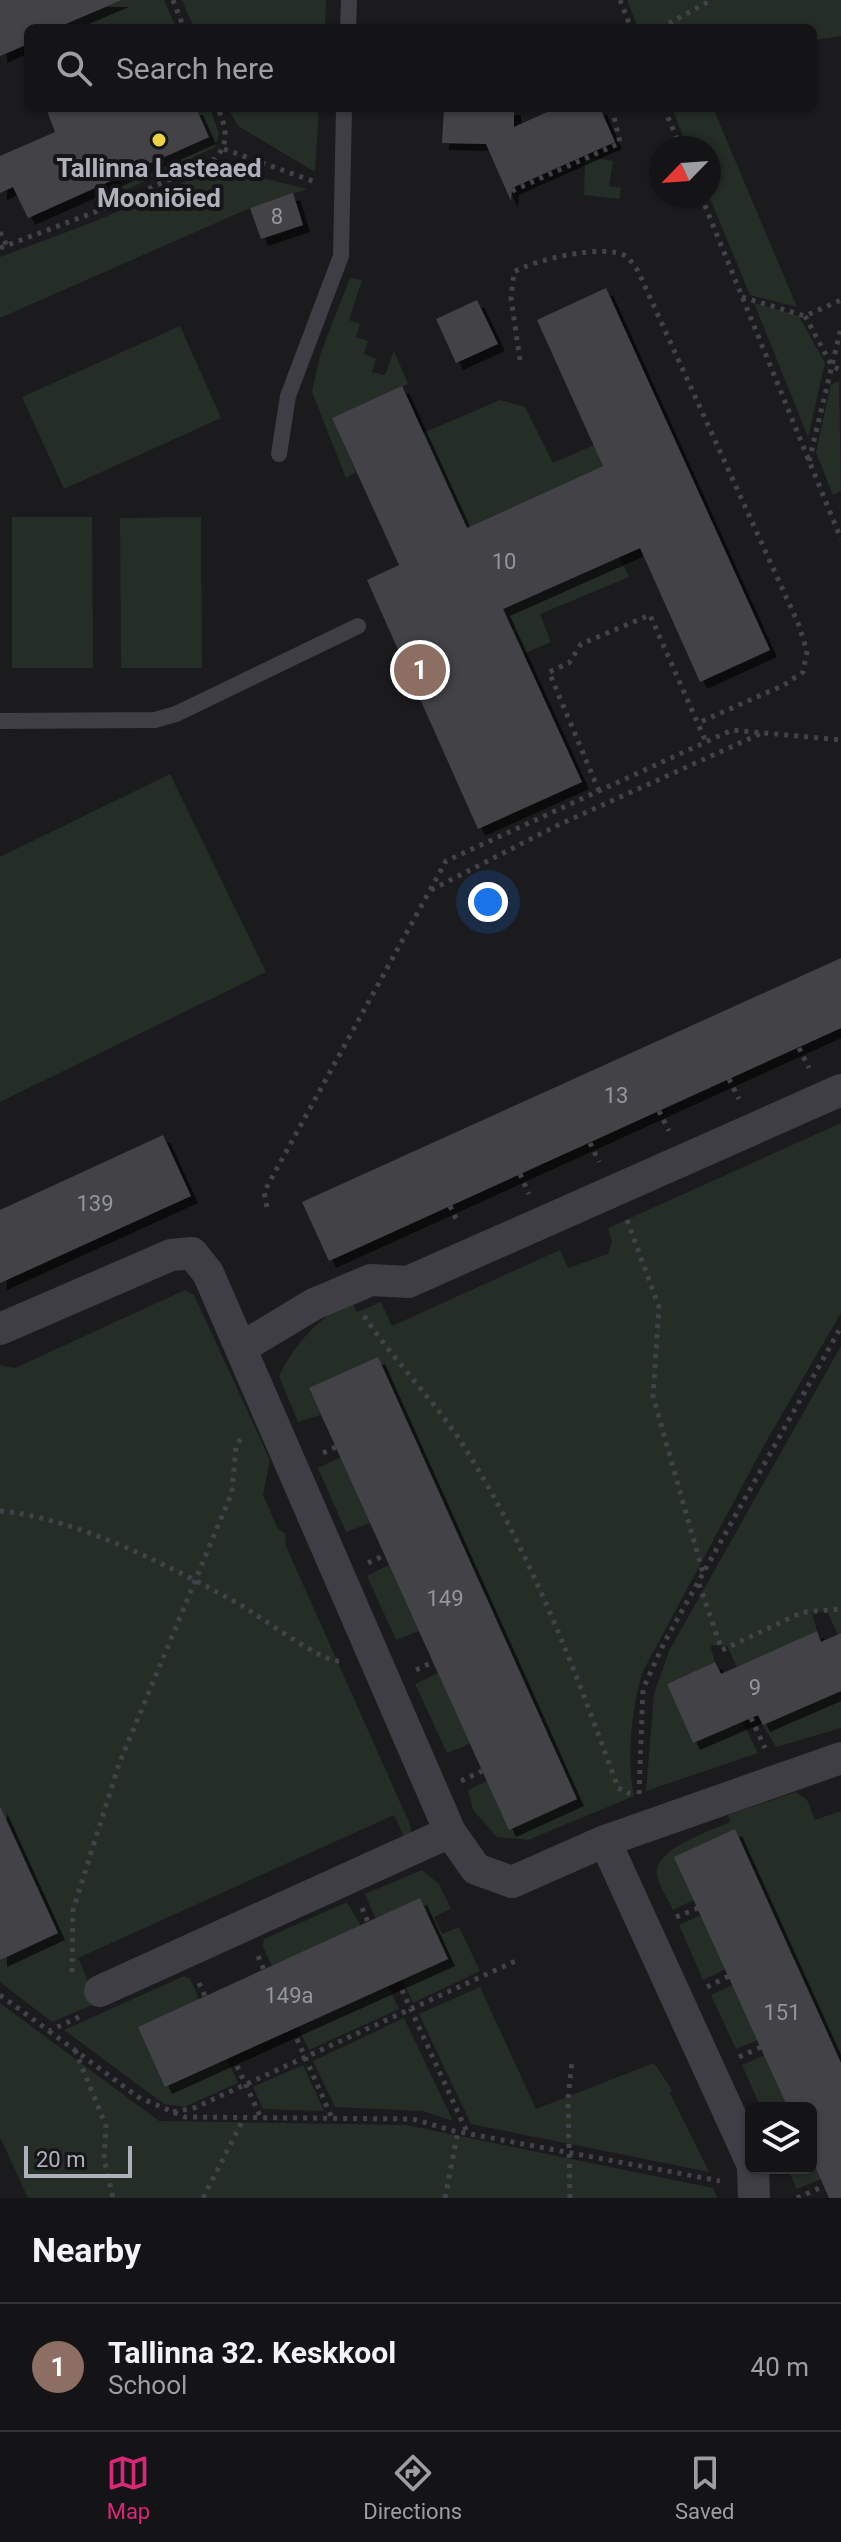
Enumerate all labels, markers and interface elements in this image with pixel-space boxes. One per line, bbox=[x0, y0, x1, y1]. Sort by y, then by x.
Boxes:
search box bbox=[24, 24, 817, 112]
icon: search bbox=[52, 46, 96, 90]
text: Search here bbox=[116, 51, 274, 86]
marker: Tallinna Lasteaed Mooniõied bbox=[150, 131, 168, 149]
north arrow bbox=[649, 136, 721, 208]
place label: Tallinna Lasteaed Mooniõied bbox=[56, 153, 262, 213]
house number: 8 bbox=[271, 204, 283, 229]
house number: 10 bbox=[492, 549, 516, 574]
pin: 1 bbox=[394, 640, 446, 700]
your location bbox=[468, 882, 508, 922]
house number: 13 bbox=[604, 1083, 628, 1108]
house number: 139 bbox=[76, 1191, 114, 1216]
house number: 149 bbox=[426, 1586, 464, 1611]
house number: 9 bbox=[749, 1675, 761, 1700]
house number: 149a bbox=[264, 1983, 314, 2008]
house number: 151 bbox=[763, 2000, 801, 2025]
map controls bbox=[745, 2102, 817, 2174]
button: layers bbox=[745, 2102, 817, 2174]
scale bar bbox=[24, 2142, 132, 2178]
text: 20 m bbox=[36, 2147, 85, 2172]
text: Nearby bbox=[32, 2230, 141, 2270]
text: Tallinna 32. Keskkool bbox=[108, 2335, 396, 2370]
text: 1 bbox=[51, 2352, 65, 2382]
text: 40 m bbox=[751, 2352, 809, 2382]
text: School bbox=[108, 2370, 187, 2400]
tab: Map bbox=[106, 2451, 150, 2524]
tab: Directions bbox=[363, 2451, 462, 2524]
tab: Saved bbox=[675, 2451, 735, 2524]

